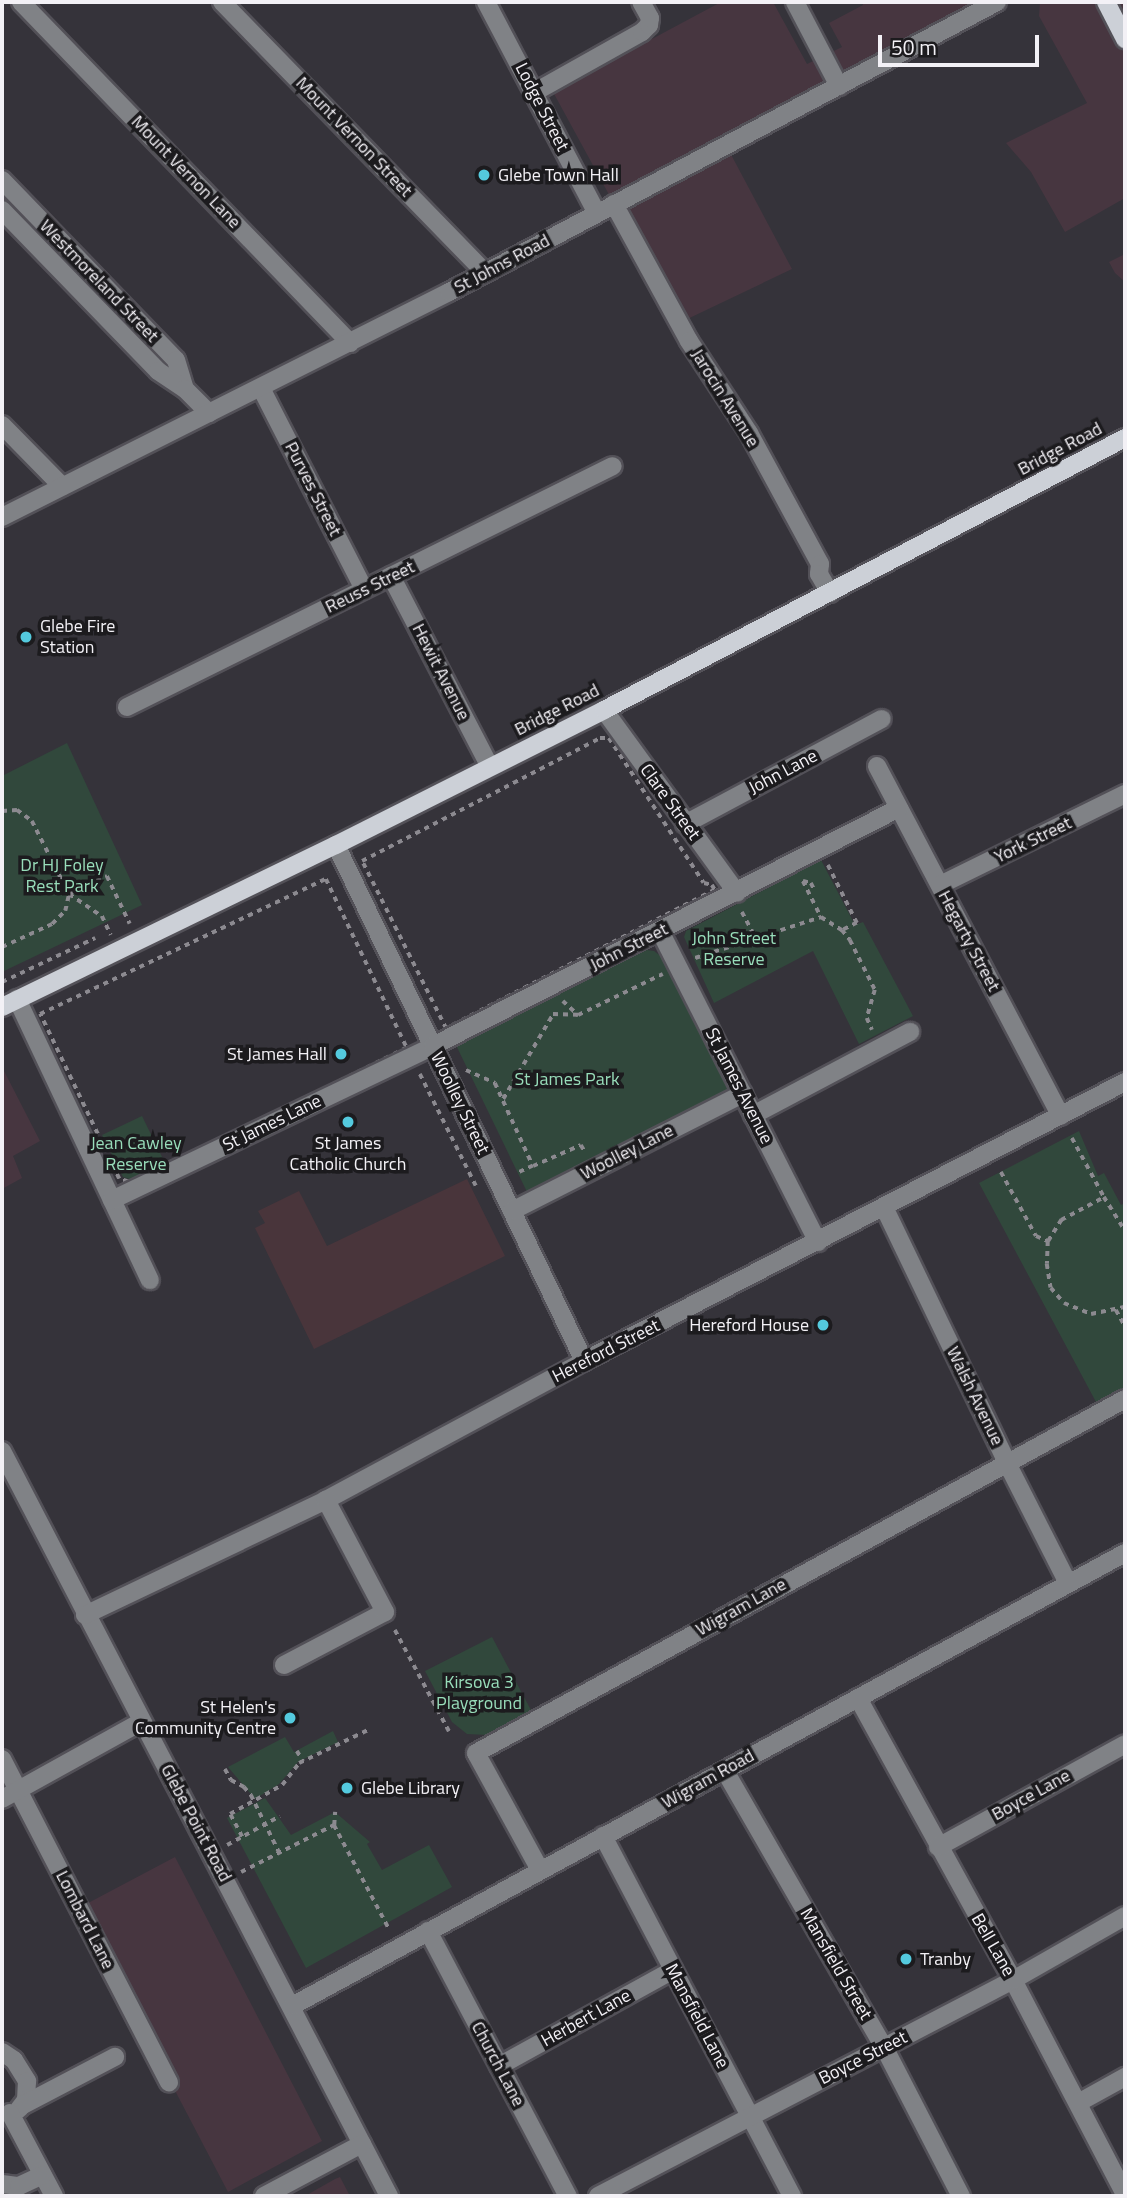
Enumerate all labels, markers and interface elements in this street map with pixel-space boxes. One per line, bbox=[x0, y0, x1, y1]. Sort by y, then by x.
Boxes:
scale bar bbox=[882, 21, 1043, 65]
text: 50 m bbox=[891, 31, 937, 63]
street label: Lodge Street bbox=[511, 59, 573, 155]
street label: Mount Vernon Street bbox=[291, 73, 417, 201]
street label: Mount Vernon Lane bbox=[127, 111, 245, 233]
place label: Glebe Town Hall bbox=[498, 164, 619, 186]
marker: Glebe Town Hall bbox=[476, 167, 492, 183]
street label: Westmoreland Street bbox=[35, 215, 163, 347]
street label: St Johns Road bbox=[451, 230, 553, 298]
street label: Jarocin Avenue bbox=[686, 345, 764, 451]
street label: Bridge Road bbox=[1014, 418, 1106, 480]
street label: Purves Street bbox=[280, 438, 346, 540]
street label: Reuss Street bbox=[322, 556, 418, 618]
place label: Glebe Fire Station bbox=[40, 616, 115, 658]
street label: Hewit Avenue bbox=[407, 620, 475, 724]
marker: Glebe Fire Station bbox=[18, 629, 34, 645]
street label: Bridge Road bbox=[511, 679, 603, 741]
street label: John Lane bbox=[745, 745, 821, 799]
street label: Clare Street bbox=[635, 760, 705, 844]
street label: York Street bbox=[991, 812, 1075, 868]
park label: Dr HJ Foley Rest Park bbox=[20, 855, 104, 898]
street label: Hegarty Street bbox=[933, 887, 1005, 995]
street label: John Street bbox=[587, 918, 671, 976]
park label: John Street Reserve bbox=[692, 928, 776, 970]
street label: St James Avenue bbox=[701, 1025, 777, 1147]
place label: St James Hall bbox=[227, 1043, 327, 1065]
marker: St James Hall bbox=[333, 1046, 349, 1062]
street label: Woolley Street bbox=[426, 1048, 494, 1158]
park label: St James Park bbox=[514, 1068, 620, 1090]
street label: St James Lane bbox=[219, 1090, 325, 1156]
marker: St James Catholic Church bbox=[340, 1114, 356, 1130]
street label: Woolley Lane bbox=[577, 1119, 677, 1185]
park label: Jean Cawley Reserve bbox=[90, 1133, 182, 1176]
place label: St James Catholic Church bbox=[290, 1133, 406, 1176]
place label: Hereford House bbox=[689, 1314, 809, 1336]
street label: Hereford Street bbox=[549, 1315, 663, 1387]
marker: Hereford House bbox=[815, 1317, 831, 1333]
street label: Walsh Avenue bbox=[942, 1343, 1008, 1449]
street label: Wigram Lane bbox=[692, 1573, 790, 1641]
park label: Kirsova 3 Playground bbox=[436, 1672, 522, 1714]
place label: St Helen's Community Centre bbox=[135, 1697, 276, 1740]
marker: St Helen's Community Centre bbox=[282, 1710, 298, 1726]
street label: Wigram Road bbox=[658, 1745, 758, 1813]
street label: Glebe Point Road bbox=[156, 1761, 236, 1885]
street label: Boyce Lane bbox=[988, 1765, 1074, 1825]
place label: Glebe Library bbox=[361, 1777, 460, 1799]
marker: Glebe Library bbox=[339, 1780, 355, 1796]
street label: Lombard Lane bbox=[51, 1867, 119, 1973]
street label: Mansfield Street bbox=[795, 1904, 877, 2024]
street label: Bell Lane bbox=[966, 1910, 1020, 1980]
place label: Tranby bbox=[920, 1948, 971, 1970]
marker: Tranby bbox=[898, 1951, 914, 1967]
street label: Mansfield Lane bbox=[660, 1960, 734, 2072]
street label: Herbert Lane bbox=[538, 1985, 634, 2051]
street label: Church Lane bbox=[467, 2018, 529, 2110]
street label: Boyce Street bbox=[815, 2027, 911, 2089]

